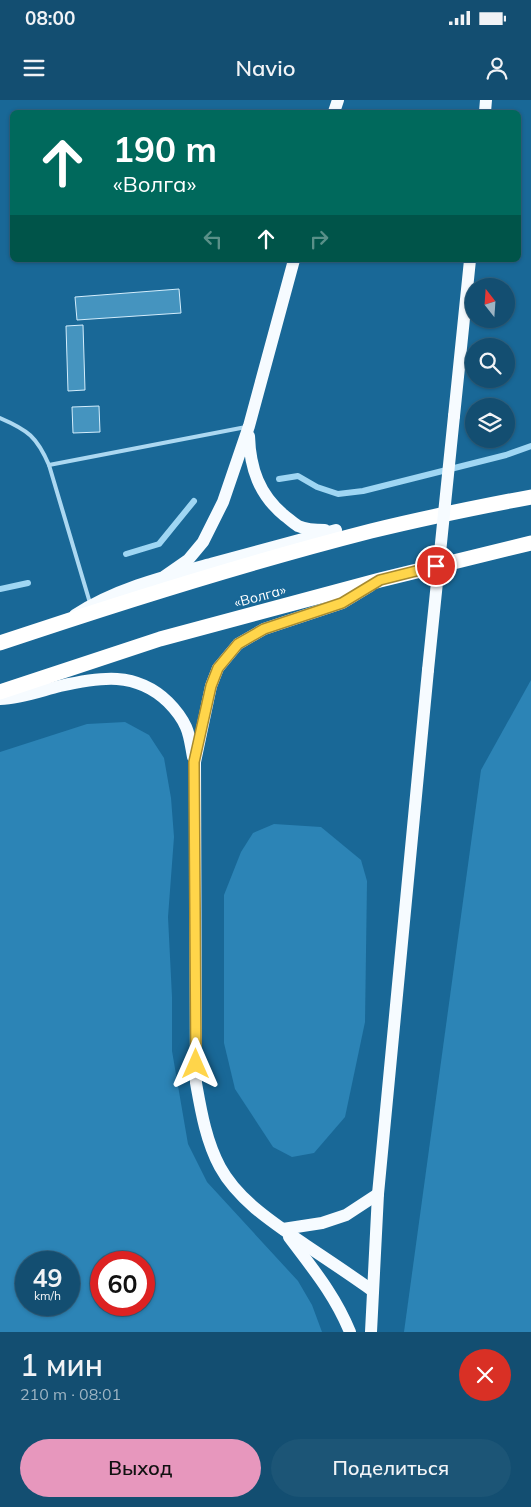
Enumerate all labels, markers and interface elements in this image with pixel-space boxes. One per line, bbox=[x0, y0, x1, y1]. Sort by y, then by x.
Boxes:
text: 08:00 bbox=[25, 6, 75, 30]
icon: menu bbox=[20, 54, 48, 82]
text: Navio bbox=[236, 54, 295, 82]
icon: person bbox=[483, 54, 511, 82]
text: 190 m bbox=[113, 127, 217, 171]
icon: ahead bbox=[30, 130, 95, 195]
text: «Волга» bbox=[113, 170, 196, 198]
icon: left bbox=[199, 225, 227, 253]
icon: ahead bbox=[252, 225, 280, 253]
icon: right bbox=[305, 225, 333, 253]
north arrow bbox=[465, 278, 515, 328]
map controls bbox=[465, 278, 515, 448]
button: search bbox=[465, 338, 515, 388]
button: layers bbox=[465, 398, 515, 448]
pin bbox=[415, 545, 457, 587]
icon: arrive bbox=[422, 552, 450, 580]
street label: «Волга» bbox=[232, 580, 288, 612]
position arrow bbox=[169, 1037, 221, 1089]
speed limit sign: 60 bbox=[90, 1251, 155, 1316]
text: 49 bbox=[32, 1262, 63, 1293]
text: km/h bbox=[34, 1288, 61, 1303]
text: 1 мин bbox=[20, 1346, 103, 1384]
button: close bbox=[459, 1349, 511, 1401]
text: 210 m · 08:01 bbox=[20, 1384, 121, 1404]
button: Выход bbox=[20, 1439, 261, 1497]
button: Поделиться bbox=[271, 1439, 511, 1497]

